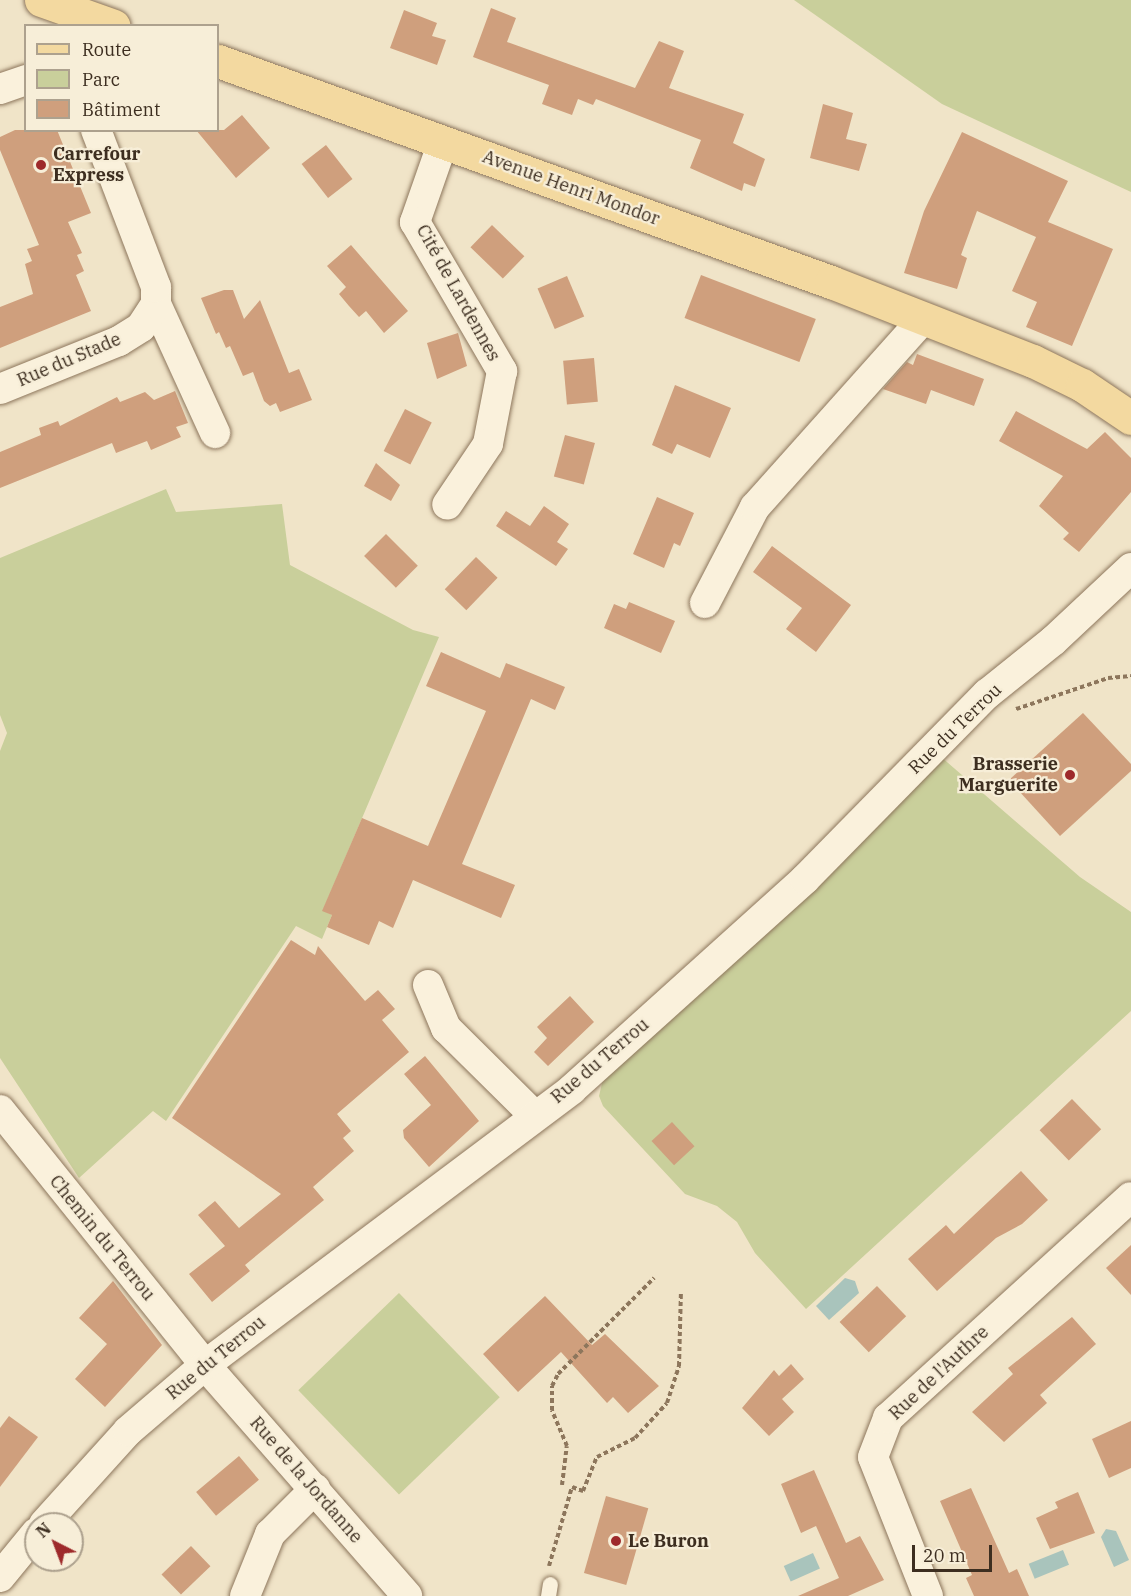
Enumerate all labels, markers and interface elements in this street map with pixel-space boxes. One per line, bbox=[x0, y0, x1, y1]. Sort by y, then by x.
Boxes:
legend bbox=[24, 24, 219, 132]
text: Route bbox=[82, 38, 131, 61]
text: Parc bbox=[82, 68, 120, 91]
text: Bâtiment bbox=[82, 98, 160, 121]
place label: Carrefour Express bbox=[53, 144, 140, 186]
street label: Avenue Henri Mondor bbox=[479, 146, 663, 230]
marker: Carrefour Express bbox=[34, 158, 48, 172]
street label: Cité de Lardennes bbox=[412, 221, 504, 365]
street label: Rue du Stade bbox=[14, 328, 124, 392]
street label: Rue du Terrou bbox=[904, 679, 1006, 779]
place label: Brasserie Marguerite bbox=[959, 754, 1058, 796]
marker: Brasserie Marguerite bbox=[1063, 768, 1077, 782]
street label: Rue du Terrou bbox=[547, 1014, 653, 1108]
street label: Chemin du Terrou bbox=[45, 1171, 159, 1305]
street label: Rue du Terrou bbox=[162, 1312, 270, 1404]
street label: Rue de l'Authre bbox=[885, 1321, 993, 1425]
street label: Rue de la Jordanne bbox=[245, 1412, 367, 1548]
north arrow bbox=[24, 1512, 84, 1572]
text: N bbox=[32, 1518, 55, 1542]
place label: Le Buron bbox=[628, 1530, 709, 1552]
scale bar bbox=[915, 1533, 994, 1571]
marker: Le Buron bbox=[609, 1534, 623, 1548]
text: 20 m bbox=[923, 1544, 966, 1567]

